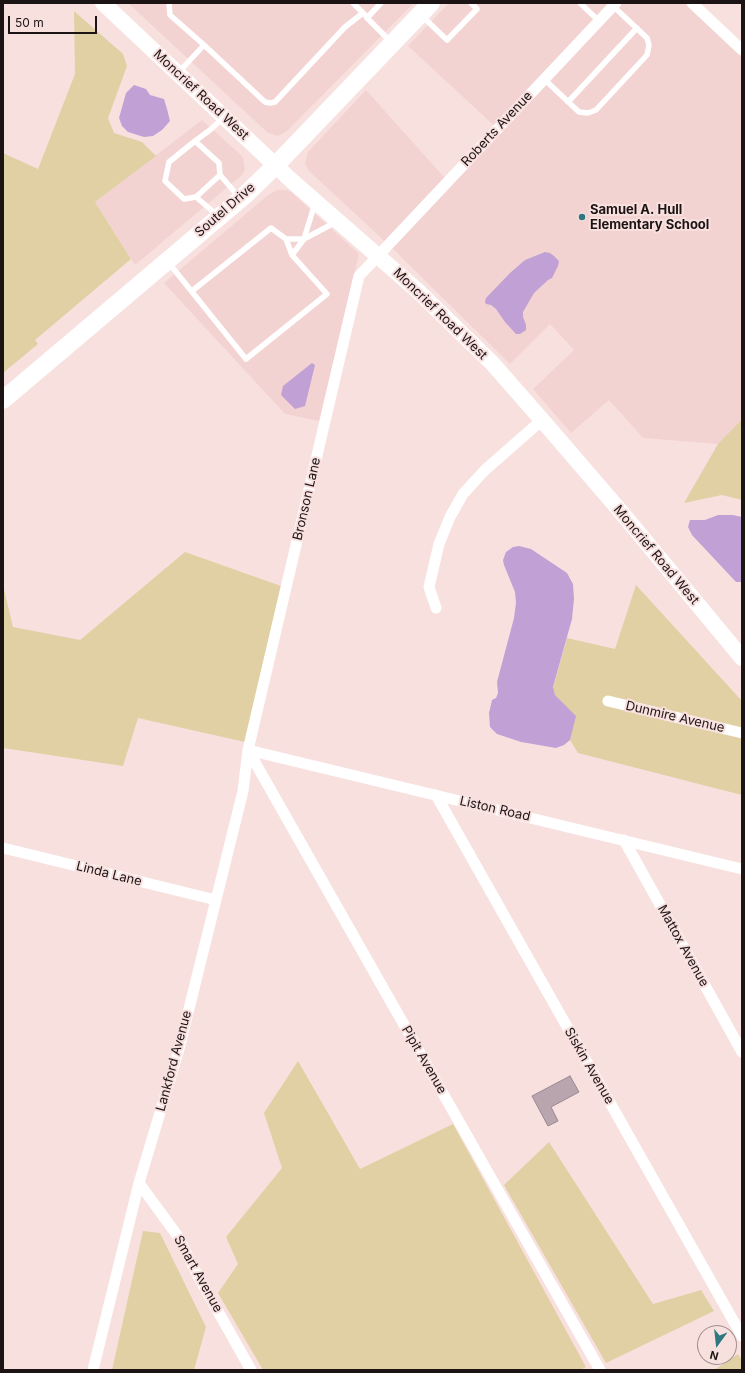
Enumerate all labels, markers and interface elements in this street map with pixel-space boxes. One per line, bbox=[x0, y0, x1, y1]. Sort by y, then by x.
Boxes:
scale bar bbox=[10, 8, 99, 34]
text: 50 m bbox=[15, 15, 44, 30]
street label: Moncrief Road West bbox=[150, 47, 252, 143]
street label: Roberts Avenue bbox=[458, 88, 536, 170]
street label: Soutel Drive bbox=[192, 180, 258, 240]
place label: Samuel A. Hull Elementary School bbox=[590, 202, 709, 233]
marker: Samuel A. Hull Elementary School bbox=[577, 212, 587, 222]
street label: Moncrief Road West bbox=[390, 265, 490, 363]
street label: Bronson Lane bbox=[290, 456, 324, 542]
street label: Moncrief Road West bbox=[610, 502, 702, 608]
street label: Dunmire Avenue bbox=[624, 698, 726, 736]
street label: Liston Road bbox=[458, 793, 532, 825]
street label: Linda Lane bbox=[75, 858, 143, 890]
street label: Mattox Avenue bbox=[654, 902, 712, 990]
street label: Lankford Avenue bbox=[153, 1009, 195, 1113]
street label: Pipit Avenue bbox=[398, 1023, 450, 1097]
street label: Siskin Avenue bbox=[561, 1025, 617, 1107]
street label: Smart Avenue bbox=[170, 1233, 226, 1315]
north arrow bbox=[697, 1325, 737, 1365]
text: N bbox=[708, 1348, 720, 1363]

